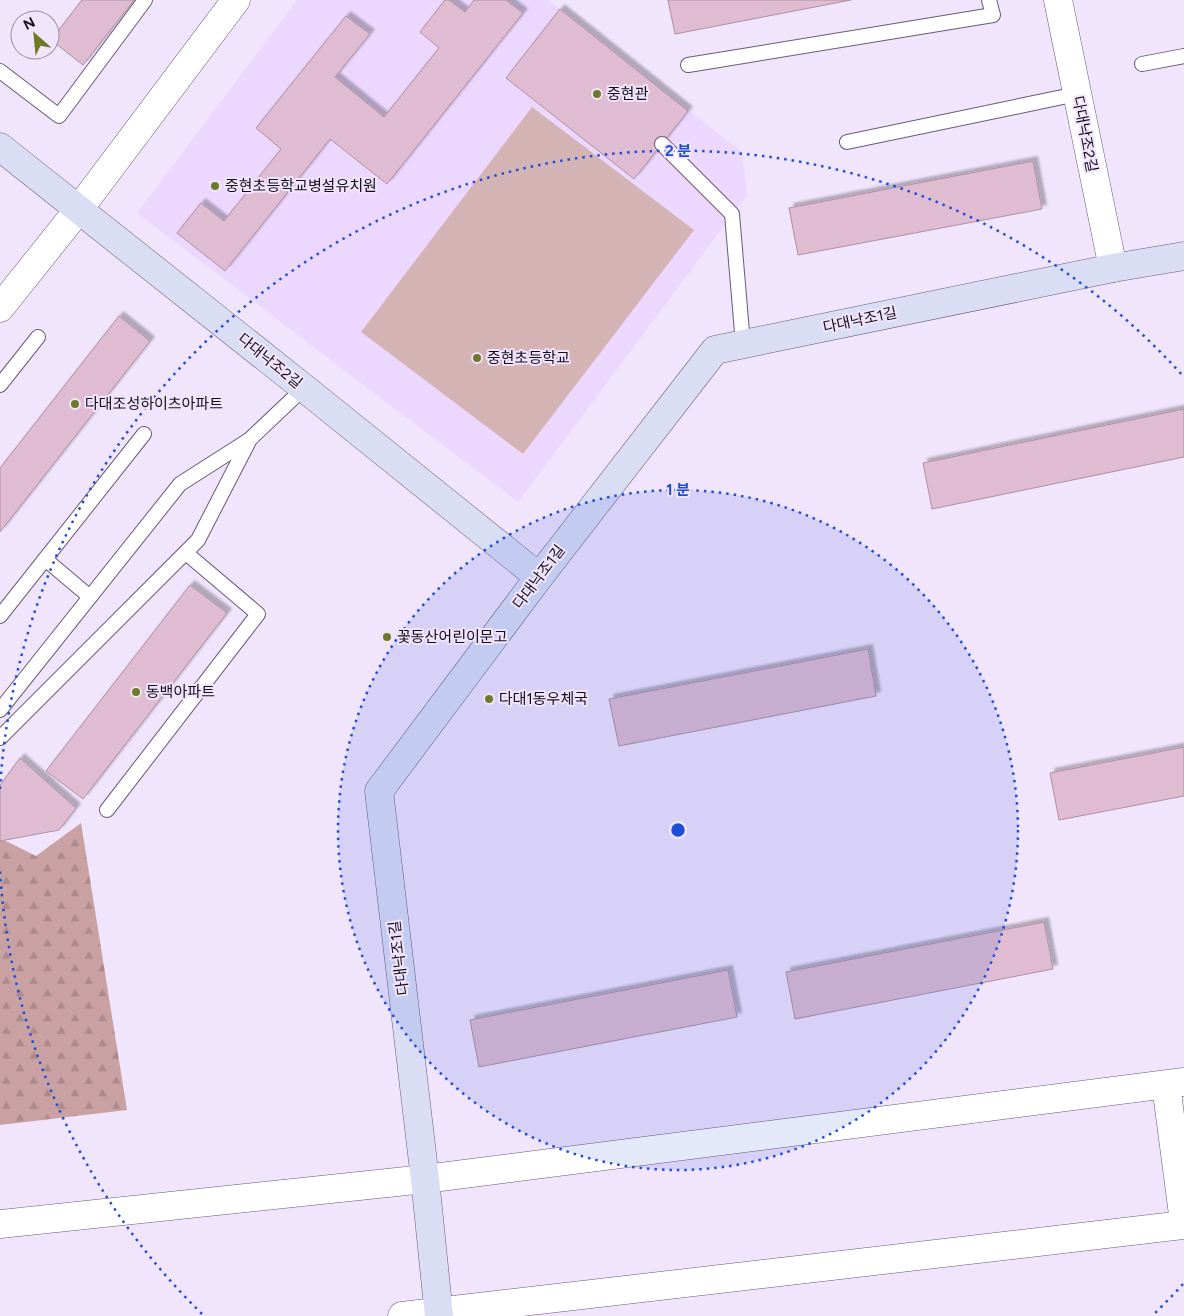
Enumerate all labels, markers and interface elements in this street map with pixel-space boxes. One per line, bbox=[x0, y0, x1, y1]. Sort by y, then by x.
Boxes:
north arrow bbox=[10, 10, 60, 60]
text: N bbox=[21, 14, 38, 34]
place label: 중현관 bbox=[607, 85, 649, 103]
marker: 중현관 bbox=[591, 88, 603, 100]
street label: 다대낙조2길 bbox=[1069, 94, 1101, 174]
text: 2 분 bbox=[665, 142, 691, 160]
place label: 중현초등학교병설유치원 bbox=[225, 177, 377, 195]
marker: 중현초등학교병설유치원 bbox=[209, 180, 221, 192]
street label: 다대낙조1길 bbox=[821, 303, 899, 337]
street label: 다대낙조2길 bbox=[234, 330, 306, 392]
place label: 중현초등학교 bbox=[487, 349, 570, 367]
marker: 중현초등학교 bbox=[471, 352, 483, 364]
place label: 다대조성하이츠아파트 bbox=[85, 395, 223, 413]
marker: 다대조성하이츠아파트 bbox=[69, 398, 81, 410]
text: 1 분 bbox=[666, 481, 690, 499]
street label: 다대낙조1길 bbox=[509, 542, 569, 612]
place label: 꽃동산어린이문고 bbox=[397, 628, 508, 646]
marker: 꽃동산어린이문고 bbox=[381, 631, 393, 643]
place label: 동백아파트 bbox=[146, 683, 215, 701]
marker: 동백아파트 bbox=[130, 686, 142, 698]
place label: 다대1동우체국 bbox=[499, 690, 588, 708]
marker: 다대1동우체국 bbox=[483, 693, 495, 705]
centre of rings bbox=[669, 821, 687, 839]
street label: 다대낙조1길 bbox=[385, 920, 413, 996]

